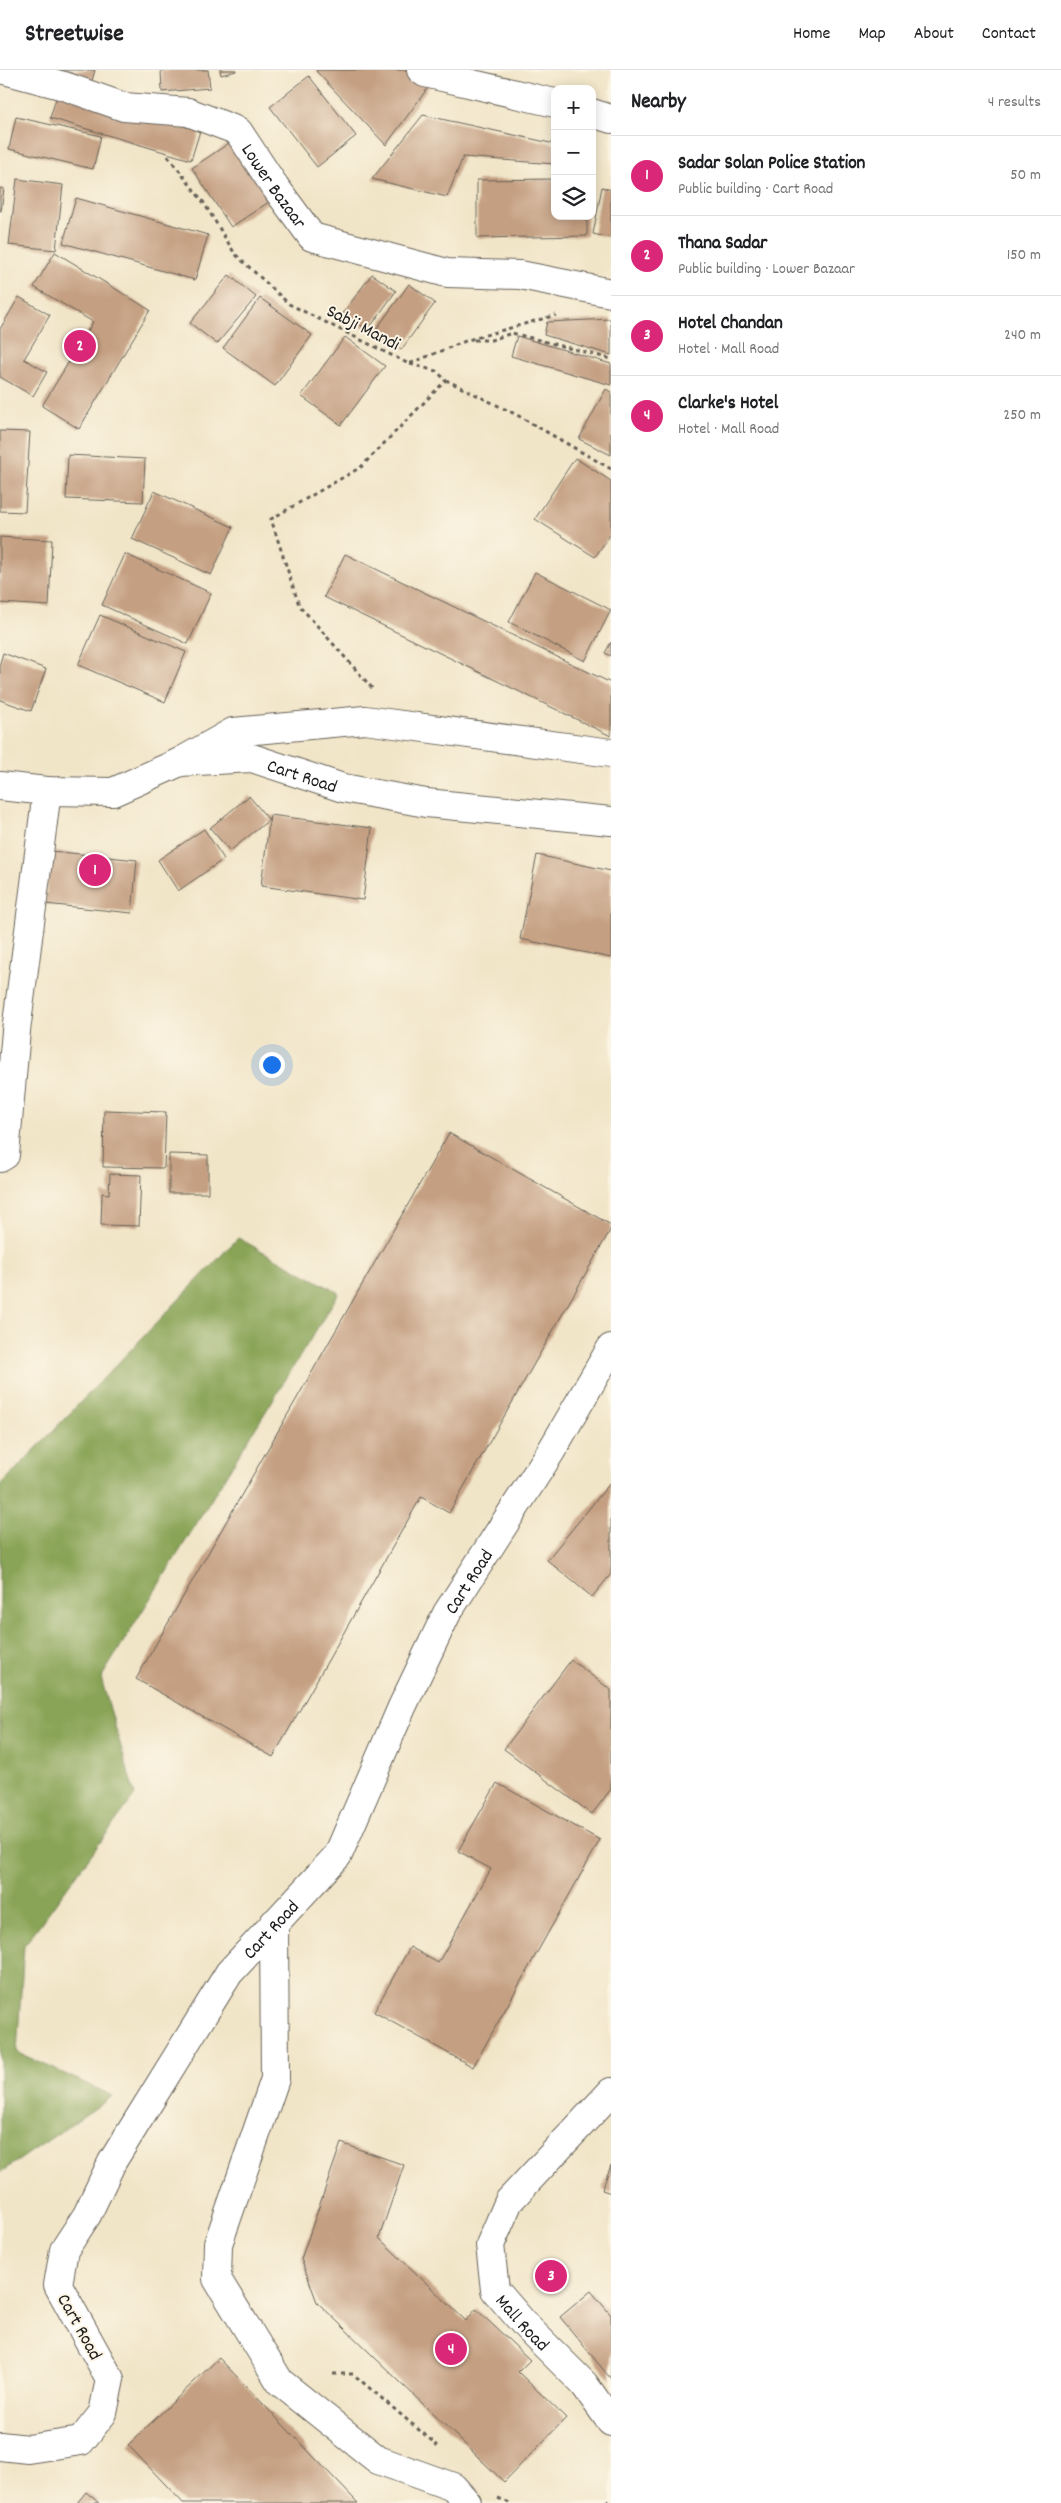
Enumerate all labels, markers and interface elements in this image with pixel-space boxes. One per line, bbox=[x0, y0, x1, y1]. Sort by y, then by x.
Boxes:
text: Streetwise bbox=[25, 18, 124, 52]
text: Home bbox=[793, 22, 830, 47]
text: Map bbox=[858, 22, 886, 47]
text: About bbox=[914, 22, 954, 47]
text: Contact bbox=[982, 22, 1036, 47]
map controls bbox=[551, 85, 596, 220]
button: + bbox=[551, 85, 596, 130]
text: Nearby bbox=[631, 88, 686, 118]
text: 4 results bbox=[988, 91, 1041, 114]
button: − bbox=[551, 130, 596, 175]
street label: Lower Bazaar bbox=[233, 139, 311, 235]
text: Sadar Solan Police Station bbox=[678, 151, 865, 178]
text: 1 bbox=[645, 164, 649, 187]
text: 50 m bbox=[1010, 164, 1041, 187]
button: layers bbox=[551, 175, 596, 220]
text: Public building · Cart Road bbox=[678, 178, 833, 201]
text: Thana Sadar bbox=[678, 231, 767, 258]
text: 2 bbox=[644, 244, 651, 267]
text: 150 m bbox=[1007, 244, 1041, 267]
text: Public building · Lower Bazaar bbox=[678, 258, 855, 281]
street label: Sabji Mandi bbox=[321, 299, 404, 359]
text: Hotel Chandan bbox=[678, 311, 783, 338]
text: 3 bbox=[643, 324, 651, 347]
text: 240 m bbox=[1004, 324, 1041, 347]
pin: 2 bbox=[64, 327, 96, 365]
text: Hotel · Mall Road bbox=[678, 338, 779, 361]
text: Clarke's Hotel bbox=[678, 391, 778, 418]
text: 4 bbox=[644, 404, 650, 427]
text: 250 m bbox=[1003, 404, 1041, 427]
text: Hotel · Mall Road bbox=[678, 418, 779, 441]
street label: Cart Road bbox=[263, 754, 340, 802]
pin: 1 bbox=[79, 851, 111, 889]
your location bbox=[259, 1052, 285, 1078]
street label: Cart Road bbox=[440, 1545, 502, 1621]
street label: Cart Road bbox=[238, 1895, 307, 1967]
pin: 3 bbox=[535, 2257, 567, 2295]
street label: Cart Road bbox=[49, 2290, 107, 2366]
street label: Mall Road bbox=[487, 2290, 554, 2359]
pin: 4 bbox=[435, 2330, 467, 2368]

